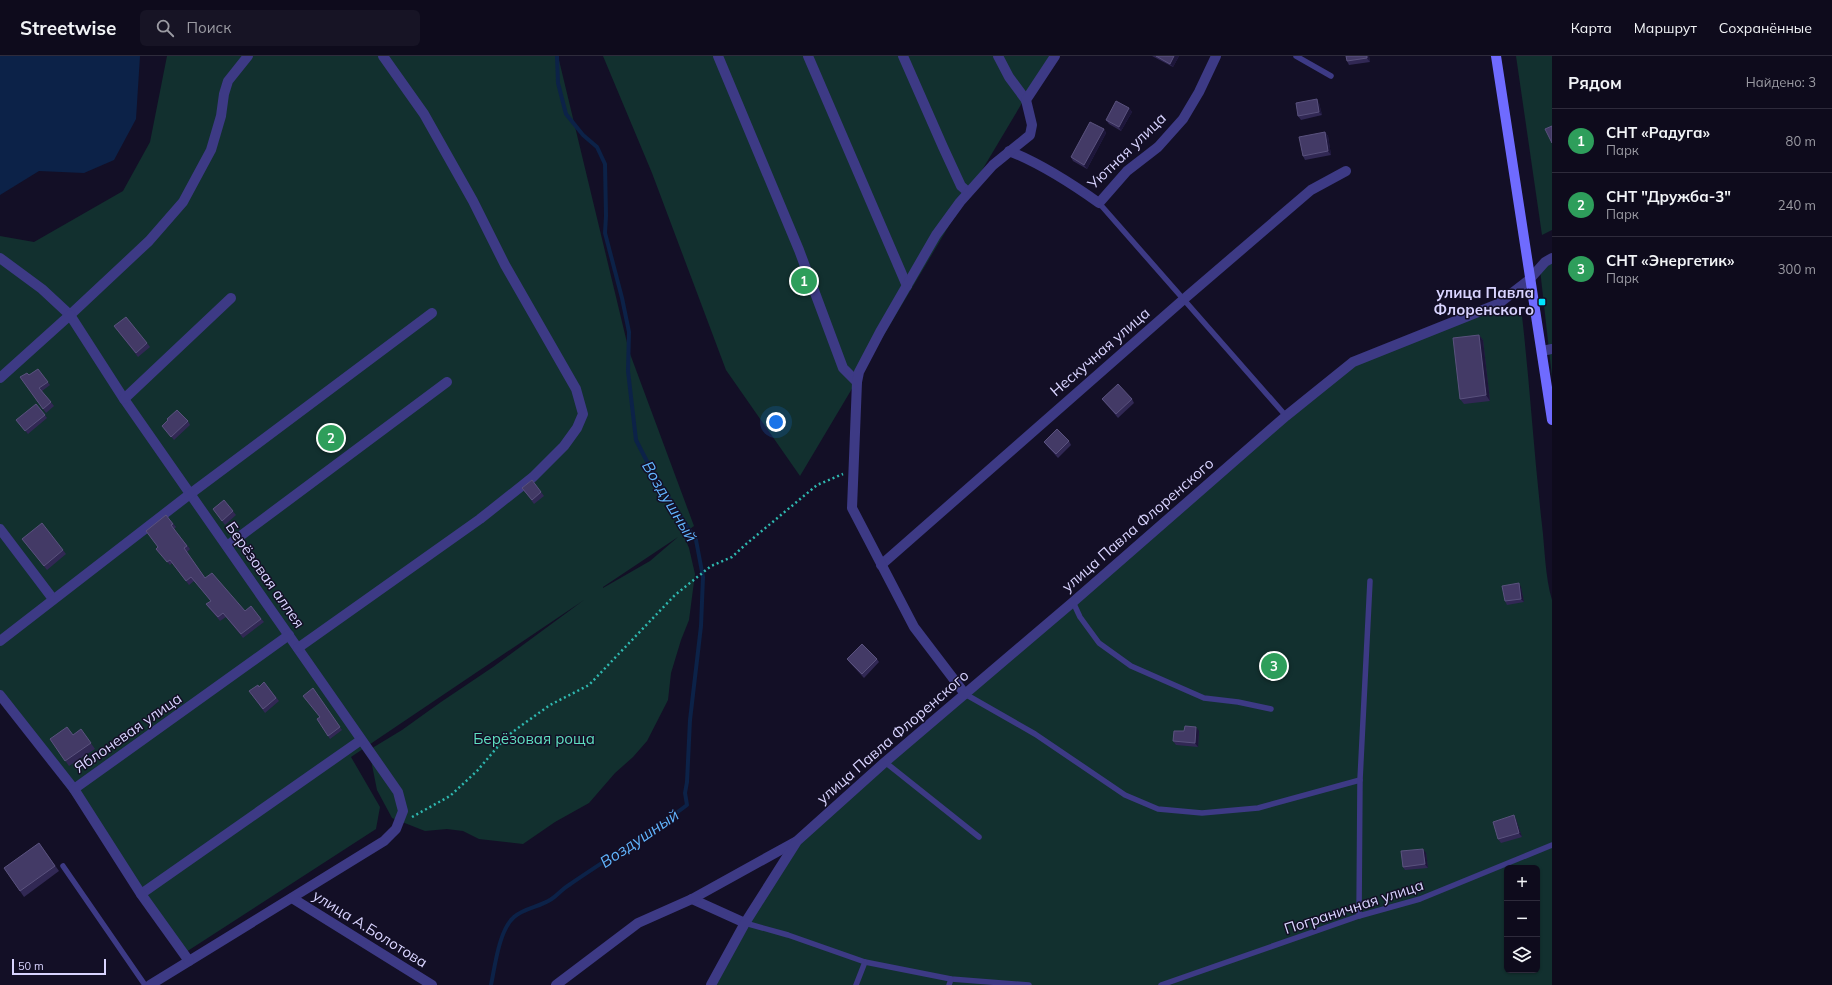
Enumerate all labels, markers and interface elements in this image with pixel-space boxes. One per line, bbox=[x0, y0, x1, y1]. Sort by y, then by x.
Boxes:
search box bbox=[140, 10, 420, 46]
text: Streetwise bbox=[20, 16, 116, 40]
icon: search bbox=[154, 17, 176, 39]
text: Поиск bbox=[186, 18, 231, 37]
text: Карта bbox=[1571, 19, 1612, 37]
text: Маршрут bbox=[1634, 19, 1697, 37]
text: Сохранённые bbox=[1719, 19, 1812, 37]
text: Рядом bbox=[1568, 72, 1622, 93]
text: Найдено: 3 bbox=[1746, 74, 1816, 90]
street label: Уютная улица bbox=[1083, 108, 1170, 194]
text: СНТ «Радуга» bbox=[1606, 123, 1710, 142]
text: 1 bbox=[1577, 133, 1585, 149]
text: 80 m bbox=[1786, 133, 1816, 149]
text: Парк bbox=[1606, 142, 1639, 158]
text: СНТ "Дружба-3" bbox=[1606, 187, 1731, 206]
text: 2 bbox=[1577, 197, 1585, 213]
text: 240 m bbox=[1778, 197, 1816, 213]
text: Парк bbox=[1606, 206, 1639, 222]
text: СНТ «Энергетик» bbox=[1606, 251, 1734, 270]
text: 3 bbox=[1577, 261, 1585, 277]
text: 300 m bbox=[1778, 261, 1816, 277]
pin: 1 bbox=[791, 266, 817, 296]
text: Парк bbox=[1606, 270, 1639, 286]
place label: улица Павла Флоренского bbox=[1433, 283, 1534, 319]
marker: улица Павла Флоренского bbox=[1537, 297, 1547, 307]
street label: Нескучная улица bbox=[1046, 303, 1153, 400]
your location bbox=[766, 412, 786, 432]
pin: 2 bbox=[318, 423, 344, 453]
street label: улица Павла Флоренского bbox=[1058, 453, 1218, 596]
water label: Воздушный bbox=[638, 457, 702, 545]
street label: Берёзовая аллея bbox=[222, 518, 309, 631]
pin: 3 bbox=[1261, 651, 1287, 681]
street label: улица Павла Флоренского bbox=[813, 665, 973, 808]
street label: Яблоневая улица bbox=[70, 688, 185, 777]
park label: Берёзовая роща bbox=[473, 729, 595, 748]
water label: Воздушный bbox=[596, 804, 682, 872]
map controls bbox=[1504, 865, 1540, 973]
button: + bbox=[1504, 865, 1540, 901]
street label: Пограничная улица bbox=[1282, 875, 1426, 938]
street label: улица А.Болотова bbox=[309, 886, 431, 972]
button: − bbox=[1504, 901, 1540, 937]
button: layers bbox=[1504, 937, 1540, 973]
scale bar bbox=[12, 957, 106, 976]
text: 50 m bbox=[18, 959, 44, 973]

